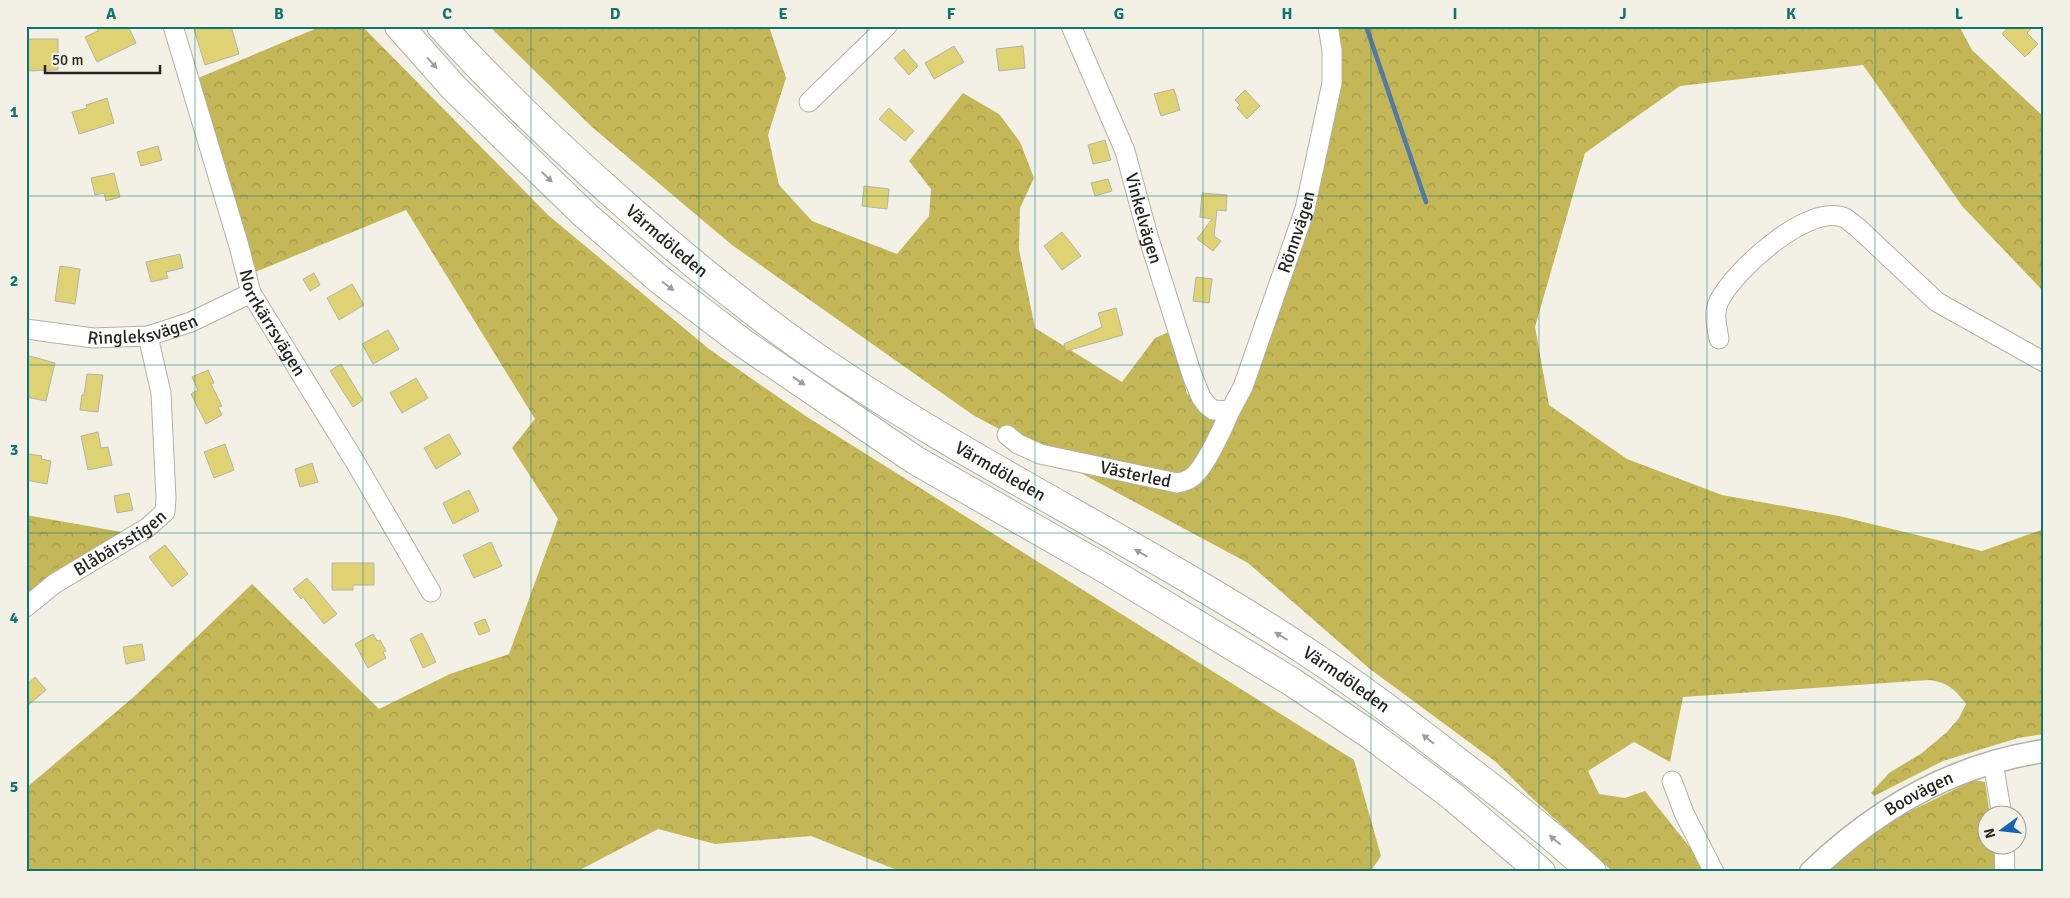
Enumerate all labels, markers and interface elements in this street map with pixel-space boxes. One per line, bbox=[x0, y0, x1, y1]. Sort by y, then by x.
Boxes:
text: A bbox=[106, 4, 117, 24]
text: B bbox=[274, 4, 284, 24]
text: C bbox=[442, 4, 452, 24]
text: D bbox=[610, 4, 621, 24]
text: E bbox=[778, 4, 788, 24]
text: F bbox=[947, 4, 956, 24]
text: G bbox=[1114, 4, 1124, 24]
text: H bbox=[1282, 4, 1292, 24]
text: I bbox=[1452, 4, 1458, 24]
text: J bbox=[1619, 4, 1627, 24]
text: K bbox=[1786, 4, 1796, 24]
text: L bbox=[1955, 4, 1964, 24]
scale bar bbox=[45, 42, 160, 74]
text: 50 m bbox=[52, 51, 83, 69]
one-way arrow bbox=[426, 56, 438, 68]
text: 1 bbox=[10, 102, 19, 122]
street label: Vinkelvägen bbox=[1120, 170, 1167, 266]
one-way arrow bbox=[540, 171, 552, 183]
street label: Rönnvägen bbox=[1273, 189, 1320, 276]
street label: Värmdöleden bbox=[621, 200, 713, 282]
street label: Norrkärrsvägen bbox=[234, 267, 311, 380]
text: 2 bbox=[10, 271, 18, 291]
one-way arrow bbox=[661, 281, 675, 291]
street label: Ringleksvägen bbox=[86, 309, 201, 350]
one-way arrow bbox=[792, 376, 806, 386]
street label: Värmdöleden bbox=[951, 436, 1050, 506]
text: 3 bbox=[10, 440, 18, 460]
street label: Västerled bbox=[1098, 456, 1173, 492]
street label: Blåbärsstigen bbox=[69, 505, 171, 581]
one-way arrow bbox=[1134, 548, 1148, 557]
text: 4 bbox=[10, 608, 19, 628]
one-way arrow bbox=[1274, 631, 1287, 640]
street label: Värmdöleden bbox=[1299, 641, 1394, 717]
one-way arrow bbox=[1421, 734, 1435, 744]
street label: Boovägen bbox=[1880, 766, 1957, 821]
text: 5 bbox=[10, 777, 18, 797]
north arrow bbox=[1978, 806, 2028, 856]
text: N bbox=[1980, 826, 1999, 840]
one-way arrow bbox=[1549, 835, 1562, 846]

